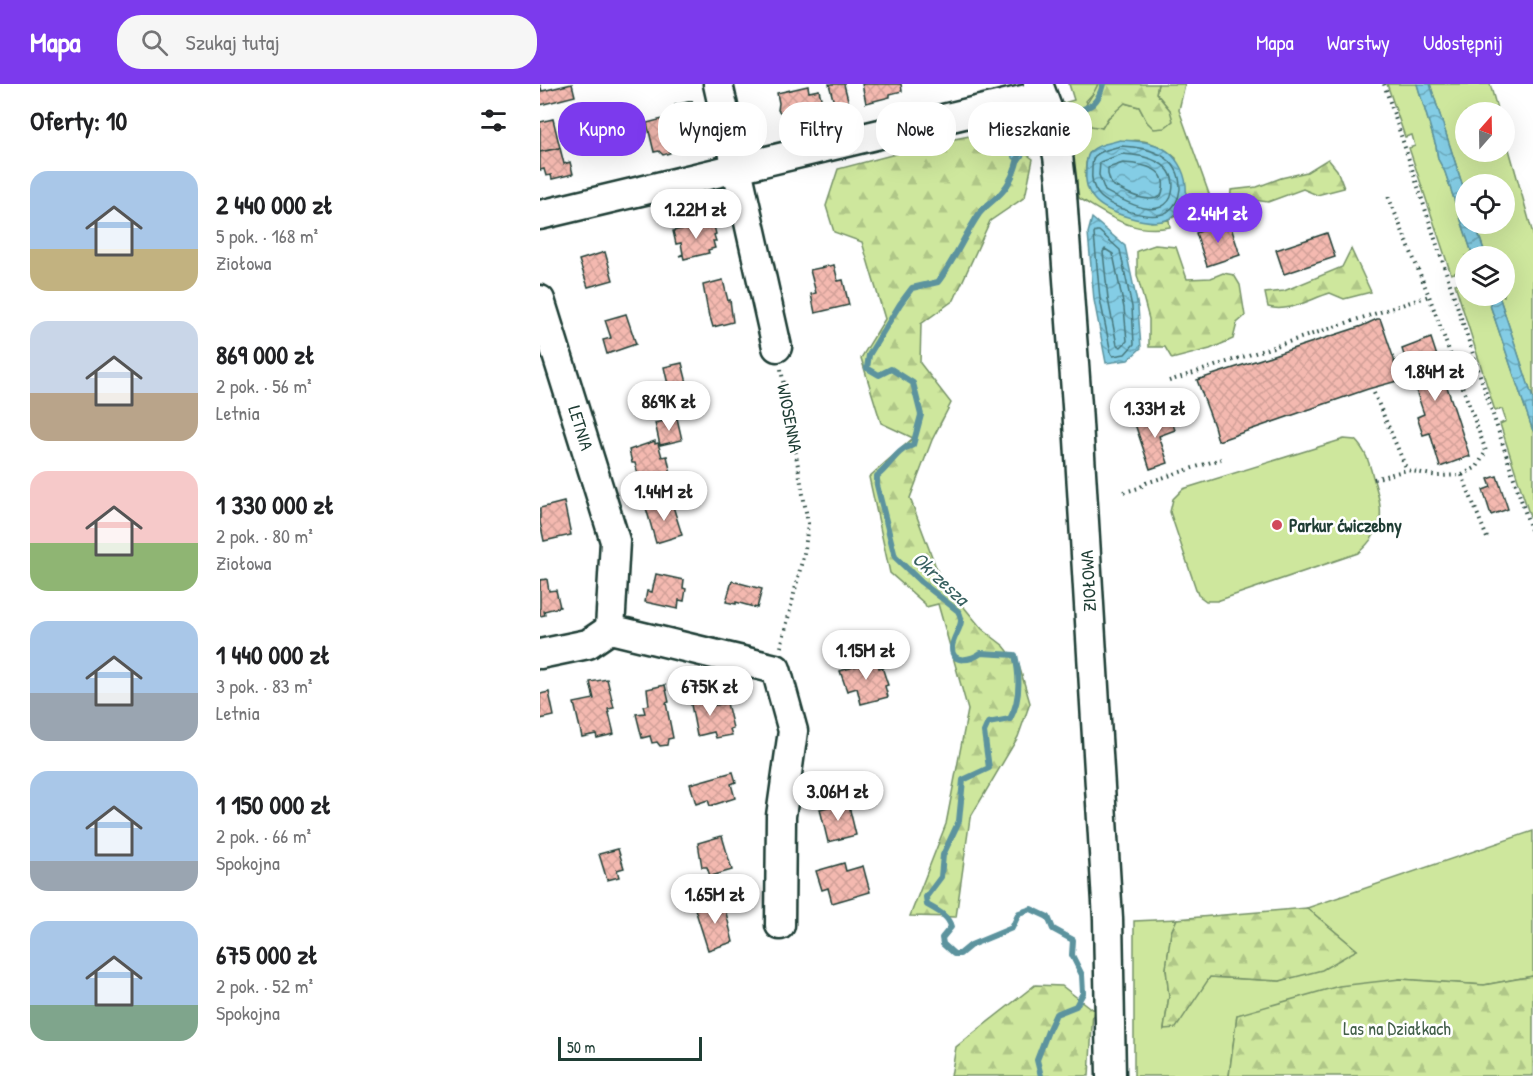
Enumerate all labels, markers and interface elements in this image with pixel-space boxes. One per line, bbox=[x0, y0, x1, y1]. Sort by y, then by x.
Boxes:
search box bbox=[117, 15, 537, 69]
text: Mapa bbox=[30, 23, 81, 61]
icon: search bbox=[138, 26, 171, 59]
text: Szukaj tutaj bbox=[186, 27, 280, 57]
text: Mapa bbox=[1256, 28, 1294, 57]
text: Warstwy bbox=[1327, 28, 1390, 57]
text: Udostępnij bbox=[1423, 28, 1503, 57]
chip: Kupno bbox=[558, 102, 646, 156]
chip: Wynajem bbox=[658, 102, 767, 156]
chip: Filtry bbox=[779, 102, 864, 156]
chip: Nowe bbox=[876, 102, 956, 156]
chip: Mieszkanie bbox=[968, 102, 1092, 156]
north arrow bbox=[1455, 102, 1515, 162]
map controls bbox=[1455, 102, 1515, 306]
text: Oferty: 10 bbox=[30, 103, 127, 138]
icon: filters bbox=[477, 104, 510, 137]
button: locate bbox=[1455, 174, 1515, 234]
text: 2 440 000 zł bbox=[216, 187, 333, 222]
pin: 1.22M zł bbox=[634, 189, 758, 240]
pin: 2.44M zł bbox=[1156, 193, 1280, 244]
icon: home bbox=[78, 195, 150, 267]
text: 1.22M zł bbox=[665, 195, 727, 222]
text: 2.44M zł bbox=[1187, 199, 1249, 226]
text: 5 pok. · 168 m² bbox=[216, 222, 318, 249]
button: layers bbox=[1455, 246, 1515, 306]
text: Ziołowa bbox=[216, 249, 271, 276]
text: 869 000 zł bbox=[216, 337, 315, 372]
icon: home bbox=[78, 345, 150, 417]
pin: 1.84M zł bbox=[1373, 351, 1497, 402]
text: 1.84M zł bbox=[1405, 357, 1465, 384]
text: 2 pok. · 56 m² bbox=[216, 372, 312, 399]
pin: 869K zł bbox=[614, 381, 724, 432]
street label: WIOSENNA bbox=[771, 382, 809, 455]
text: 869K zł bbox=[641, 387, 697, 414]
pin: 1.33M zł bbox=[1093, 388, 1217, 439]
text: 1.33M zł bbox=[1124, 394, 1186, 421]
text: Letnia bbox=[216, 399, 260, 426]
street label: LETNIA bbox=[562, 403, 600, 454]
pin: 1.44M zł bbox=[602, 471, 726, 522]
text: 1.44M zł bbox=[634, 477, 694, 504]
text: 1 330 000 zł bbox=[216, 487, 334, 522]
icon: home bbox=[78, 495, 150, 567]
place label: Parkur ćwiczebny bbox=[1289, 513, 1402, 539]
marker: Parkur ćwiczebny bbox=[1270, 518, 1284, 532]
text: 2 pok. · 80 m² bbox=[216, 522, 313, 549]
water label: Okrzesza bbox=[907, 545, 977, 612]
text: Ziołowa bbox=[216, 549, 271, 576]
street label: ZIOŁOWA bbox=[1074, 550, 1102, 612]
pin: 1.15M zł bbox=[804, 630, 928, 681]
text: 1.15M zł bbox=[836, 636, 896, 663]
text: 1 440 000 zł bbox=[216, 637, 330, 672]
icon: home bbox=[78, 645, 150, 717]
pin: 675K zł bbox=[655, 666, 765, 717]
text: 3 pok. · 83 m² bbox=[216, 672, 312, 699]
text: 675K zł bbox=[681, 672, 739, 699]
text: Letnia bbox=[216, 699, 260, 726]
pin: 3.06M zł bbox=[776, 771, 900, 822]
text: 3.06M zł bbox=[807, 777, 869, 804]
text: 1 150 000 zł bbox=[216, 787, 331, 822]
icon: home bbox=[78, 795, 150, 867]
text: 2 pok. · 66 m² bbox=[216, 822, 311, 849]
text: Spokojna bbox=[216, 849, 280, 876]
pin: 1.65M zł bbox=[653, 874, 777, 925]
text: 1.65M zł bbox=[685, 880, 745, 907]
text: 675 000 zł bbox=[216, 937, 318, 972]
icon: home bbox=[78, 945, 150, 1017]
text: 2 pok. · 52 m² bbox=[216, 972, 313, 999]
text: Spokojna bbox=[216, 999, 280, 1026]
park label: Las na Działkach bbox=[1343, 1016, 1451, 1041]
scale bar bbox=[558, 1034, 702, 1062]
text: 50 m bbox=[567, 1036, 596, 1058]

